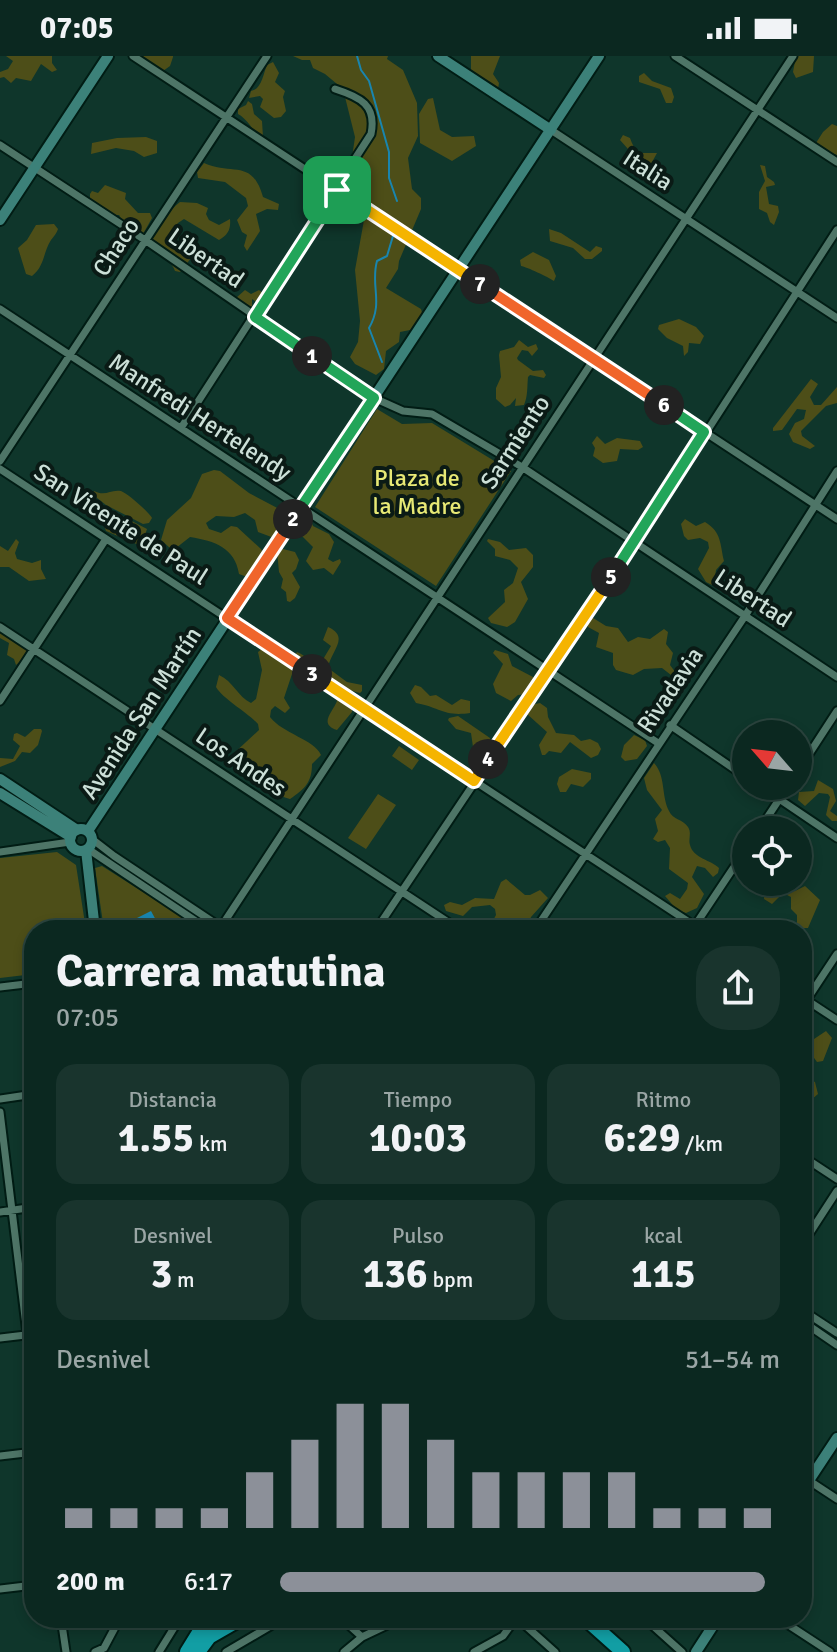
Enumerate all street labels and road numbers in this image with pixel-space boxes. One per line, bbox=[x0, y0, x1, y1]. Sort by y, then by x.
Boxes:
street label: Italia bbox=[618, 143, 678, 197]
street label: Chaco bbox=[86, 212, 146, 282]
street label: Libertad bbox=[162, 221, 250, 295]
street label: Manfredi Hertelendy bbox=[103, 347, 297, 487]
street label: Sarmiento bbox=[474, 389, 556, 495]
street label: San Vicente de Paul bbox=[28, 457, 214, 591]
street label: Libertad bbox=[709, 562, 797, 634]
street label: Avenida San Martín bbox=[74, 621, 208, 805]
street label: Rivadavia bbox=[630, 641, 710, 739]
street label: Los Andes bbox=[190, 721, 292, 803]

